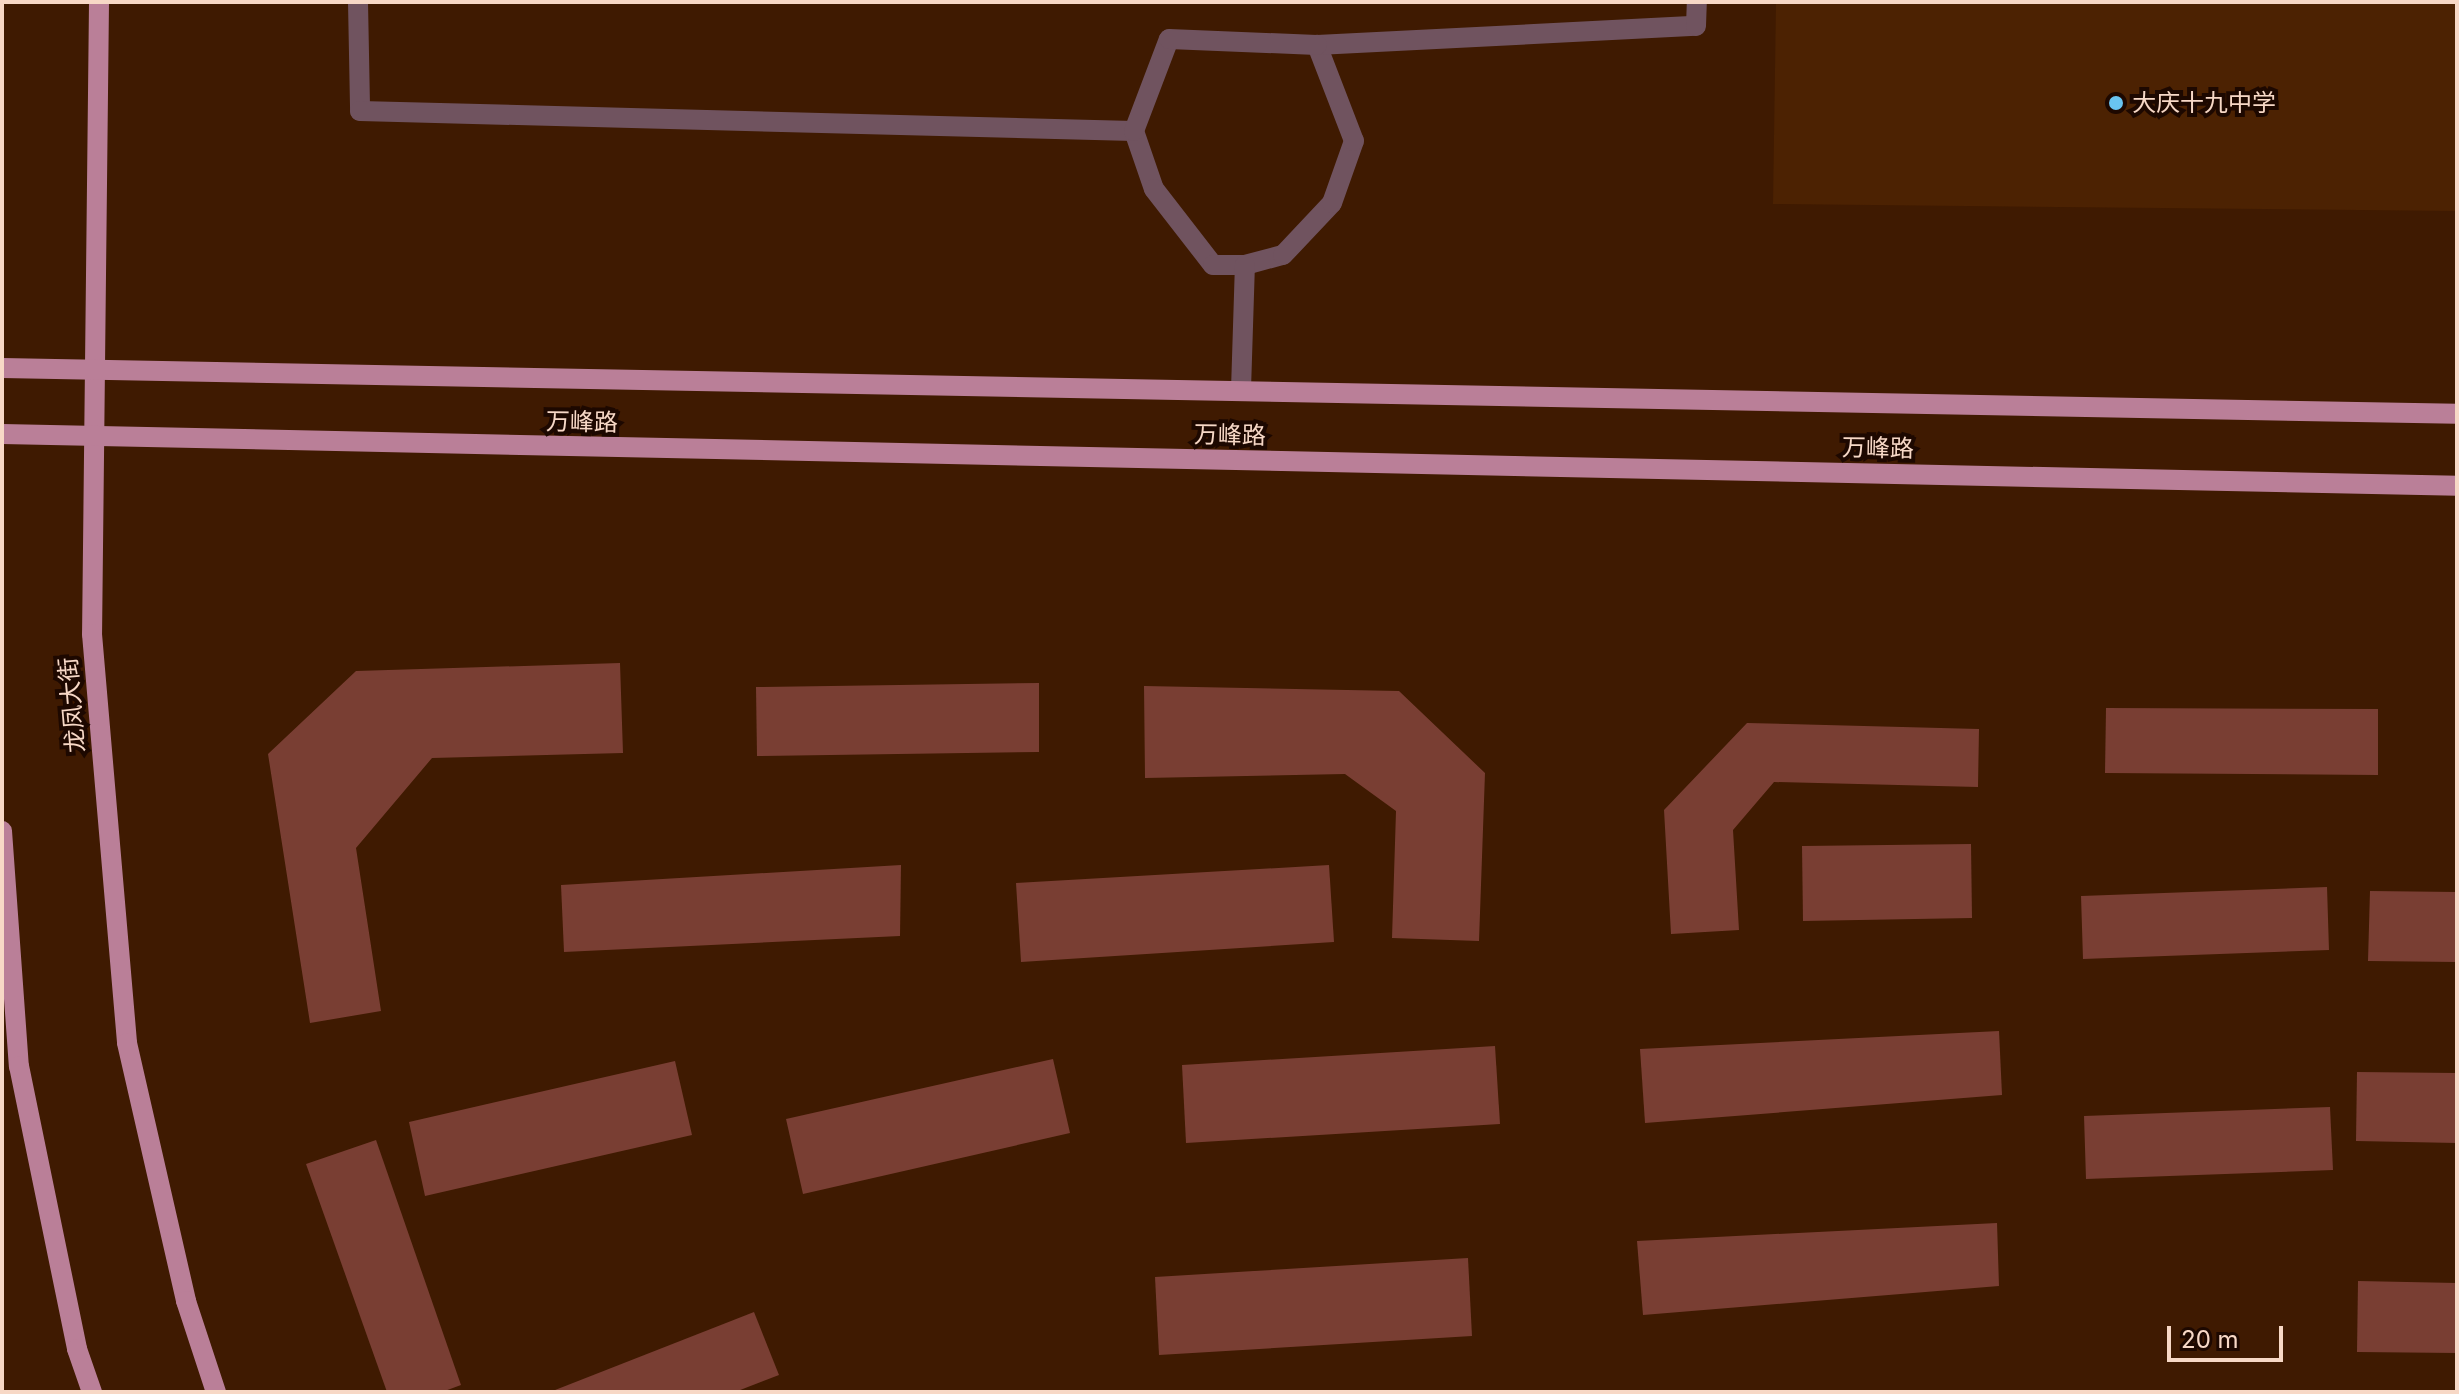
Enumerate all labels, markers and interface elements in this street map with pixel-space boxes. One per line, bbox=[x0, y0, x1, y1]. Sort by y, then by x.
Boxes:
place label: 大庆十九中学 bbox=[2132, 89, 2276, 117]
marker: 大庆十九中学 bbox=[2107, 94, 2125, 112]
street label: 万峰路 bbox=[546, 407, 618, 437]
street label: 万峰路 bbox=[1194, 420, 1266, 450]
street label: 万峰路 bbox=[1842, 433, 1914, 463]
street label: 龙凤大街 bbox=[53, 656, 91, 754]
scale bar bbox=[2171, 1310, 2287, 1360]
text: 20 m bbox=[2181, 1325, 2239, 1354]

